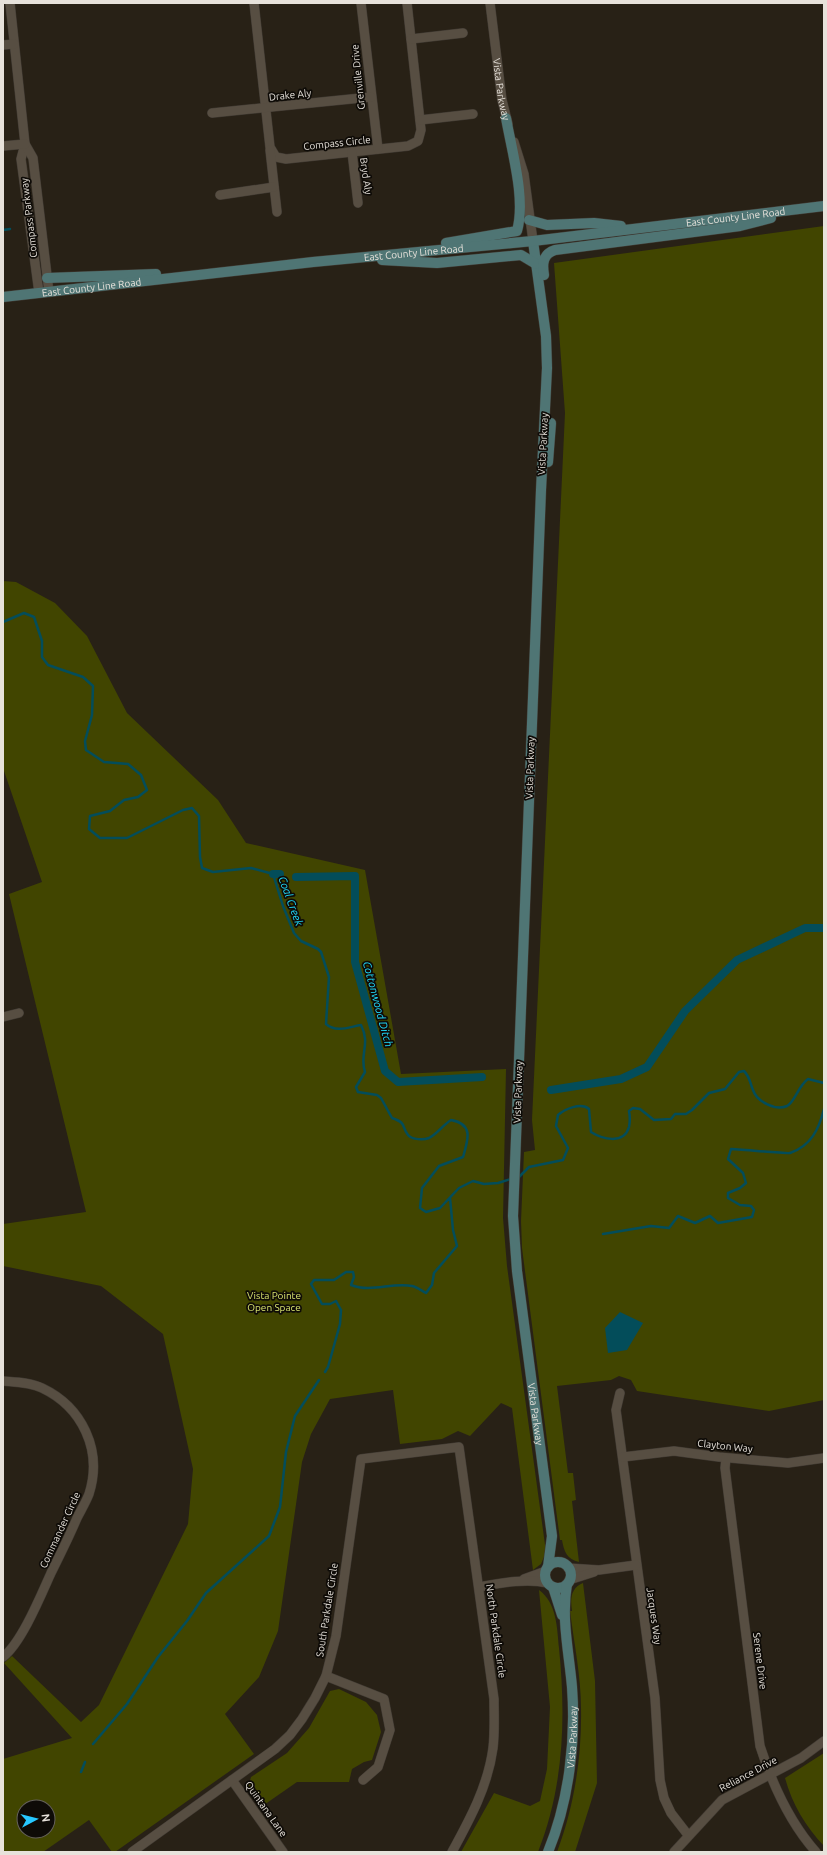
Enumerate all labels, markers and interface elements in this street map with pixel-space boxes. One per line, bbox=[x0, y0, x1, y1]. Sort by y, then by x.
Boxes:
street label: Grenville Drive bbox=[349, 44, 367, 110]
street label: Vista Parkway bbox=[491, 58, 512, 121]
street label: Drake Aly bbox=[268, 87, 312, 103]
street label: Compass Circle bbox=[303, 134, 371, 152]
street label: Bryd Aly bbox=[358, 157, 374, 195]
street label: Compass Parkway bbox=[19, 177, 39, 258]
street label: East County Line Road bbox=[685, 205, 786, 228]
street label: East County Line Road bbox=[363, 242, 464, 263]
street label: East County Line Road bbox=[41, 276, 142, 298]
street label: Vista Parkway bbox=[536, 412, 550, 475]
street label: Vista Parkway bbox=[523, 736, 537, 799]
water label: Coal Creek bbox=[276, 875, 306, 928]
water label: Cottonwood Ditch bbox=[361, 960, 395, 1048]
street label: Vista Parkway bbox=[511, 1060, 525, 1123]
park label: Vista Pointe Open Space bbox=[247, 1290, 301, 1313]
street label: Vista Parkway bbox=[526, 1382, 545, 1446]
street label: Clayton Way bbox=[697, 1438, 753, 1454]
street label: Commander Circle bbox=[38, 1490, 82, 1570]
street label: South Parkdale Circle bbox=[314, 1562, 340, 1658]
street label: North Parkdale Circle bbox=[484, 1583, 508, 1679]
street label: Jacques Way bbox=[645, 1587, 663, 1645]
street label: Serene Drive bbox=[751, 1632, 769, 1690]
street label: Vista Parkway bbox=[564, 1706, 579, 1769]
street label: Reliance Drive bbox=[717, 1754, 779, 1794]
street label: Quintana Lane bbox=[243, 1779, 289, 1839]
north arrow bbox=[16, 1799, 56, 1839]
text: N bbox=[39, 1813, 52, 1823]

